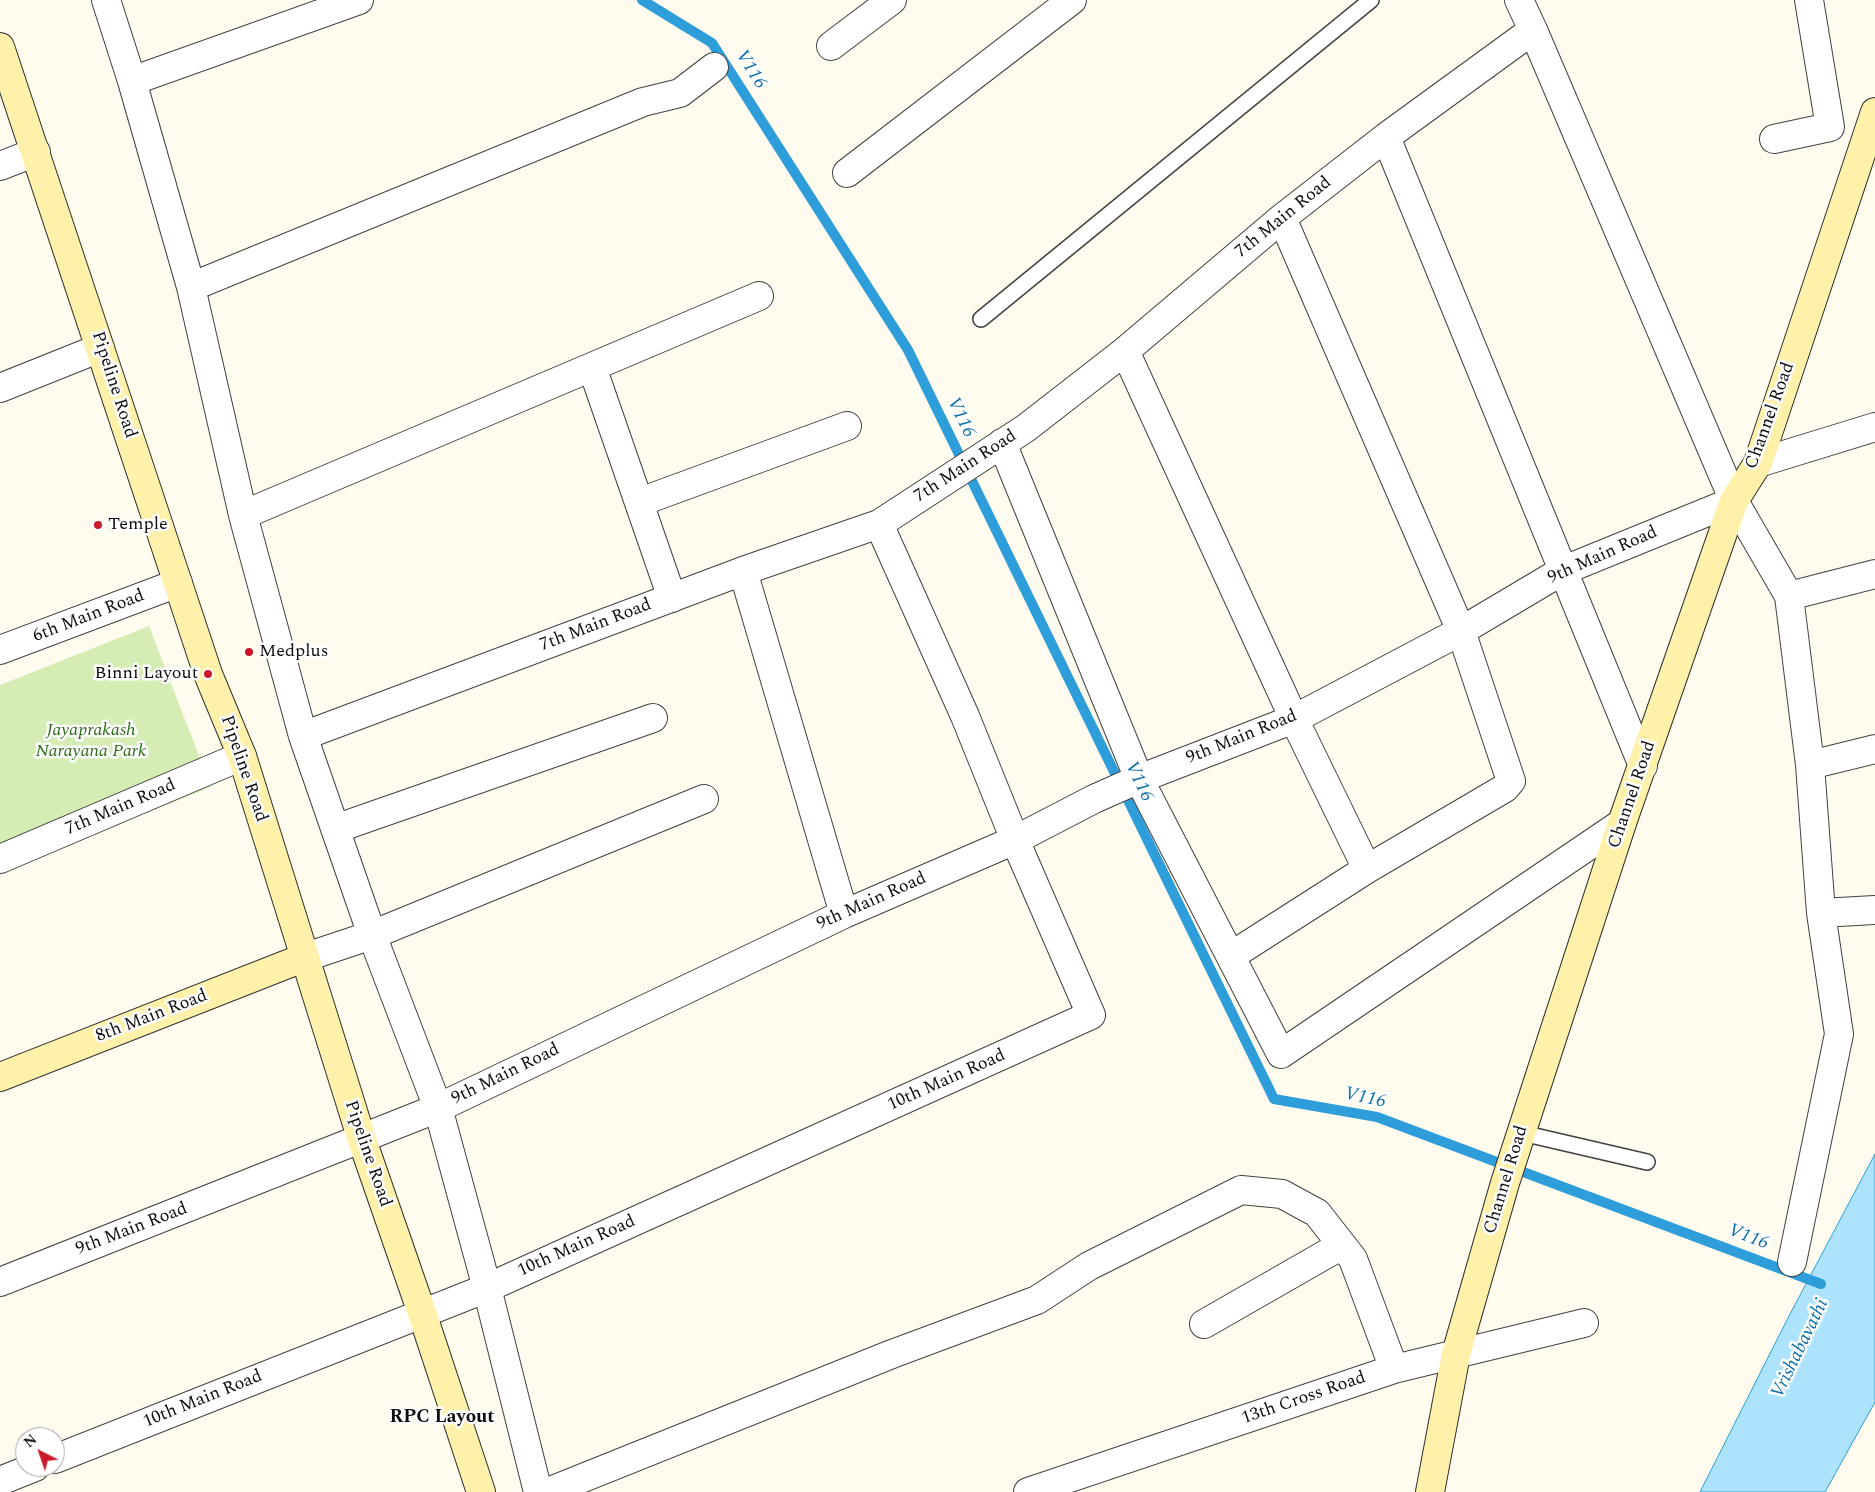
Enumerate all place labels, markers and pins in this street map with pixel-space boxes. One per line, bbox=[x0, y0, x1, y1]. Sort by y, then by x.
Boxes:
place label: Temple bbox=[108, 514, 168, 536]
marker: Temple bbox=[92, 519, 104, 531]
place label: Medplus bbox=[259, 641, 328, 663]
marker: Medplus bbox=[243, 646, 255, 658]
place label: Binni Layout bbox=[95, 663, 198, 685]
marker: Binni Layout bbox=[202, 668, 214, 680]

